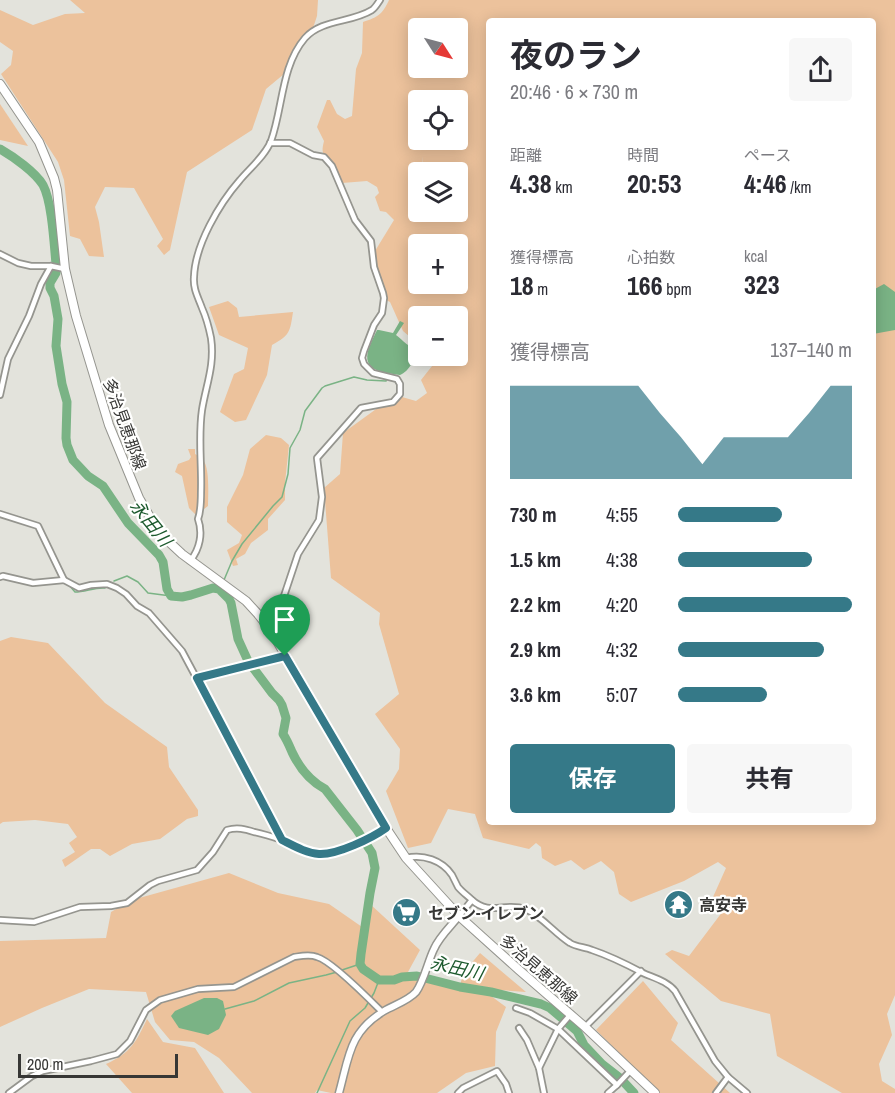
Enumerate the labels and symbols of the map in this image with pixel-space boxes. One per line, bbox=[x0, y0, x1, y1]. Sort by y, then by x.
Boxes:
north arrow bbox=[408, 18, 468, 78]
street label: 多治見恵那線 bbox=[98, 375, 152, 473]
water label: 永田川 bbox=[124, 494, 179, 553]
pin bbox=[259, 594, 310, 656]
temple icon: 高安寺 bbox=[662, 889, 694, 921]
place label: 高安寺 bbox=[699, 894, 747, 916]
supermarket icon: セブン-イレブン bbox=[391, 897, 423, 929]
place label: セブン-イレブン bbox=[428, 902, 544, 924]
street label: 多治見恵那線 bbox=[496, 929, 582, 1009]
water label: 永田川 bbox=[428, 950, 488, 987]
scale bar bbox=[18, 1051, 178, 1078]

